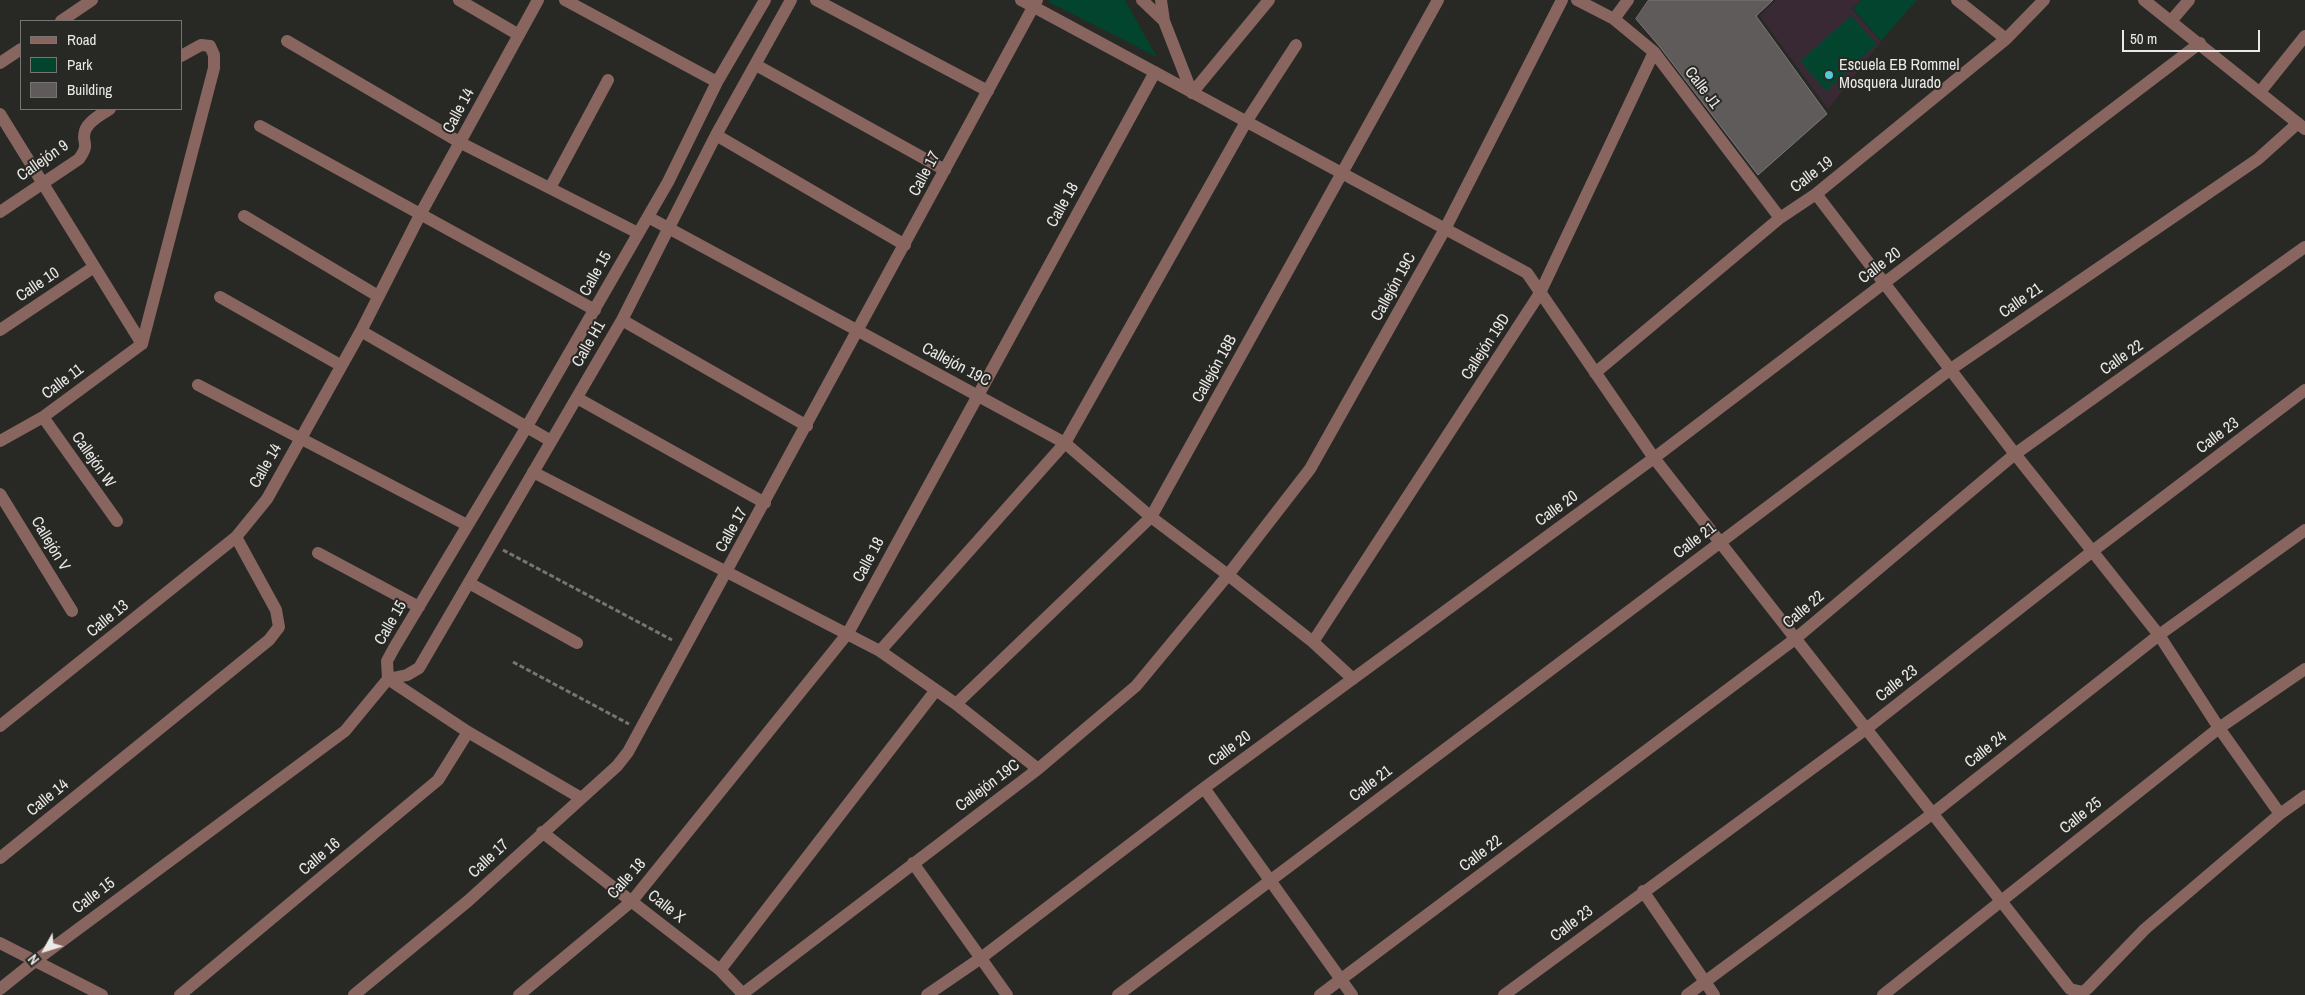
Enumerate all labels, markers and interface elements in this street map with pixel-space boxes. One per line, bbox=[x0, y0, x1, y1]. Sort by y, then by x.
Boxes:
legend bbox=[20, 20, 182, 110]
scale bar bbox=[2125, 20, 2262, 52]
text: 50 m bbox=[2130, 28, 2157, 49]
text: Road bbox=[67, 29, 96, 50]
text: Park bbox=[67, 54, 92, 75]
place label: Escuela EB Rommel Mosquera Jurado bbox=[1839, 56, 1959, 94]
street label: Calle J1 bbox=[1680, 63, 1724, 113]
marker: Escuela EB Rommel Mosquera Jurado bbox=[1823, 69, 1835, 81]
text: Building bbox=[67, 79, 112, 100]
street label: Calle 14 bbox=[439, 85, 479, 137]
street label: Callejón 9 bbox=[14, 136, 72, 186]
street label: Calle 17 bbox=[905, 148, 945, 200]
street label: Calle 19 bbox=[1787, 153, 1837, 197]
street label: Calle 18 bbox=[1043, 179, 1083, 231]
street label: Calle 20 bbox=[1855, 244, 1905, 288]
street label: Calle 15 bbox=[576, 248, 616, 300]
street label: Callejón 19C bbox=[1367, 250, 1421, 324]
street label: Calle 10 bbox=[13, 264, 63, 306]
street label: Calle 21 bbox=[1996, 279, 2046, 323]
street label: Callejón 19D bbox=[1457, 310, 1515, 384]
street label: Calle H1 bbox=[568, 317, 610, 371]
street label: Callejón 18B bbox=[1189, 332, 1241, 406]
street label: Calle 22 bbox=[2097, 336, 2147, 380]
street label: Callejón 19C bbox=[918, 339, 994, 391]
street label: Calle 11 bbox=[38, 360, 88, 404]
street label: Calle 23 bbox=[2193, 414, 2243, 458]
street label: Callejón W bbox=[67, 429, 119, 491]
street label: Calle 14 bbox=[246, 440, 286, 492]
street label: Calle 20 bbox=[1532, 487, 1582, 531]
street label: Calle 17 bbox=[712, 504, 752, 556]
street label: Callejón V bbox=[26, 513, 74, 575]
street label: Calle 21 bbox=[1670, 519, 1720, 563]
street label: Calle 18 bbox=[849, 534, 889, 586]
street label: Calle 22 bbox=[1779, 587, 1829, 633]
street label: Calle 13 bbox=[83, 596, 133, 642]
street label: Calle 15 bbox=[371, 597, 411, 649]
street label: Calle 23 bbox=[1872, 662, 1922, 706]
street label: Calle 20 bbox=[1205, 727, 1255, 771]
street label: Calle 24 bbox=[1961, 728, 2011, 772]
street label: Callejón 19C bbox=[952, 756, 1024, 816]
street label: Calle 21 bbox=[1346, 762, 1396, 806]
street label: Calle 14 bbox=[23, 775, 73, 821]
street label: Calle 25 bbox=[2056, 794, 2106, 838]
street label: Calle 22 bbox=[1456, 832, 1506, 876]
street label: Calle 16 bbox=[295, 834, 345, 880]
street label: Calle 17 bbox=[465, 836, 513, 882]
street label: Calle 18 bbox=[604, 855, 650, 903]
street label: Calle 15 bbox=[69, 874, 119, 918]
street label: Calle X bbox=[643, 886, 689, 928]
street label: Calle 23 bbox=[1547, 902, 1597, 946]
north arrow bbox=[20, 925, 70, 975]
text: N bbox=[24, 951, 43, 968]

